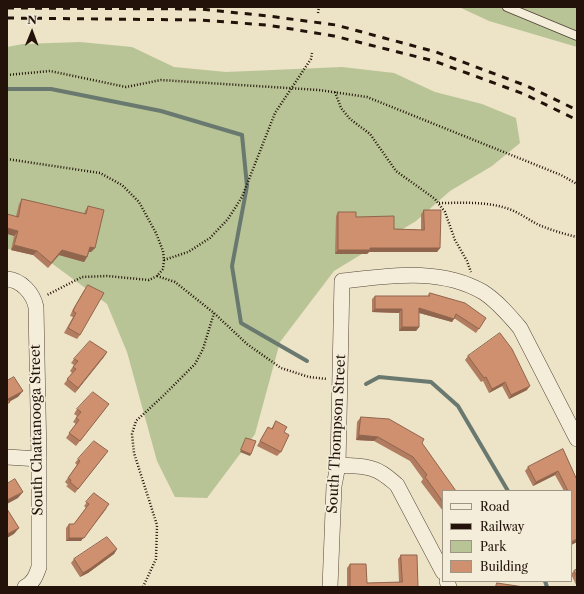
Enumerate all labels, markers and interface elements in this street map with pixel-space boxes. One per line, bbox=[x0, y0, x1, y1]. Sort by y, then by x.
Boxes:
north arrow bbox=[12, 12, 52, 52]
text: N bbox=[27, 13, 37, 27]
street label: South Chattanooga Street bbox=[27, 344, 47, 516]
street label: South Thompson Street bbox=[324, 354, 350, 514]
legend bbox=[442, 490, 572, 582]
text: Road bbox=[480, 499, 510, 514]
text: Railway bbox=[480, 519, 525, 534]
text: Park bbox=[480, 539, 506, 554]
text: Building bbox=[480, 559, 528, 574]

